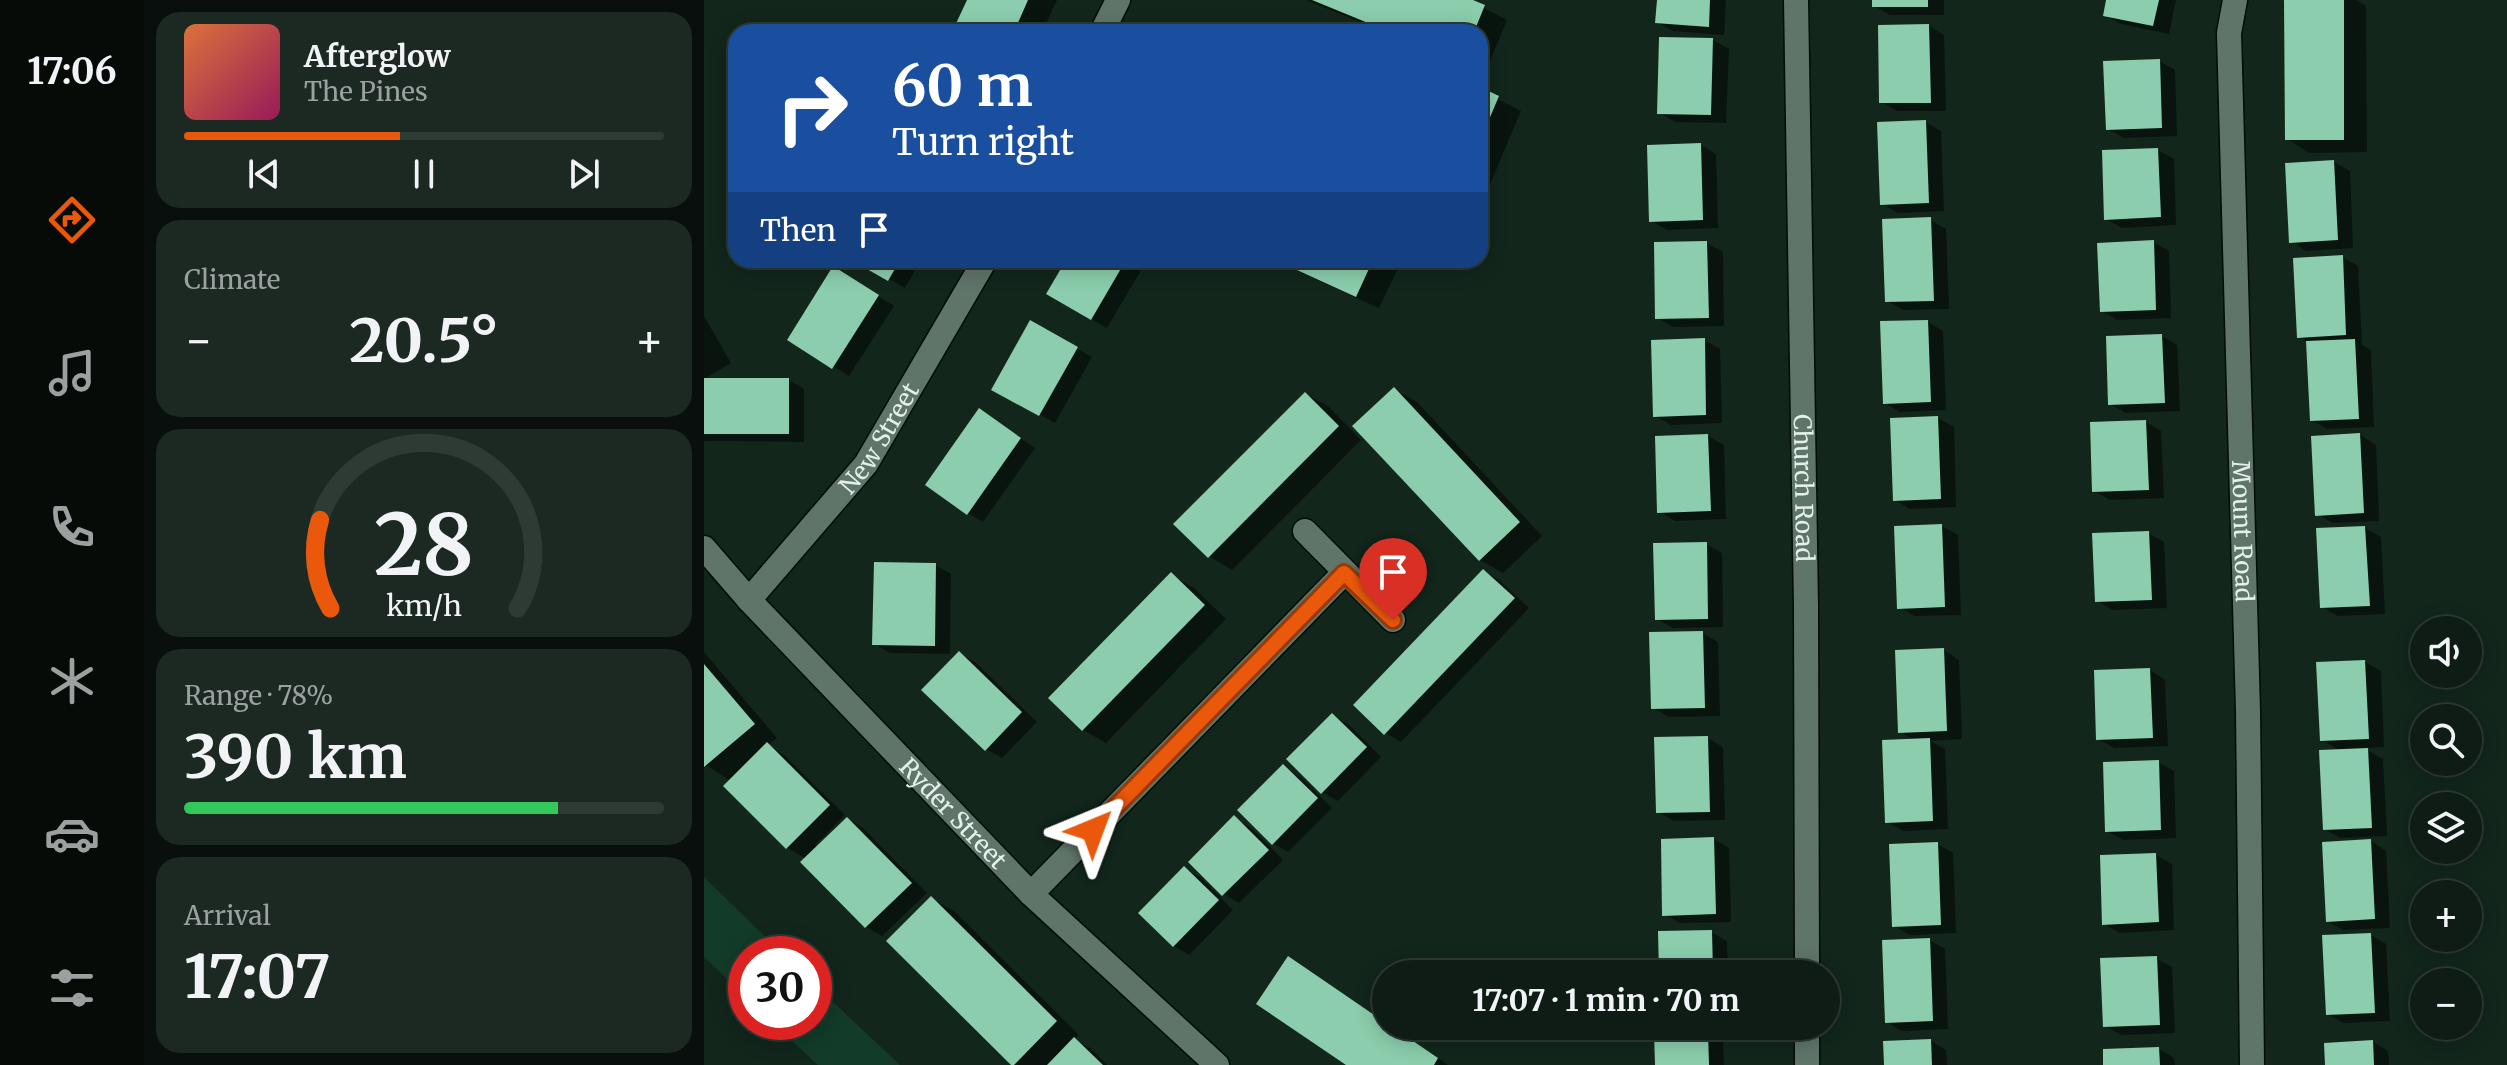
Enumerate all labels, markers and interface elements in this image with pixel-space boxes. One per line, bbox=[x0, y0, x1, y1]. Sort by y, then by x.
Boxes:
text: Afterglow bbox=[304, 37, 451, 75]
text: 17:06 bbox=[27, 49, 117, 94]
text: 60 m bbox=[892, 51, 1033, 121]
icon: right bbox=[760, 56, 864, 160]
text: The Pines bbox=[304, 75, 428, 108]
text: Turn right bbox=[892, 120, 1074, 165]
icon: previous bbox=[242, 152, 286, 196]
icon: pause bbox=[402, 152, 446, 196]
icon: next bbox=[562, 152, 606, 196]
icon: directions bbox=[44, 192, 100, 248]
icon: arrive bbox=[852, 208, 896, 252]
text: Then bbox=[760, 211, 836, 249]
text: Climate bbox=[184, 263, 280, 296]
text: 20.5° bbox=[349, 303, 499, 378]
text: − bbox=[184, 313, 213, 368]
text: + bbox=[635, 313, 664, 368]
icon: music bbox=[44, 345, 100, 401]
street label: New Street bbox=[832, 377, 926, 500]
street label: Church Road bbox=[1787, 414, 1821, 562]
street label: Mount Road bbox=[2225, 460, 2260, 602]
text: 28 bbox=[374, 492, 474, 597]
icon: phone bbox=[44, 499, 100, 555]
pin bbox=[1359, 538, 1427, 620]
icon: arrive bbox=[1371, 550, 1415, 594]
text: km/h bbox=[386, 588, 462, 624]
map controls bbox=[2410, 616, 2482, 1040]
button: sound bbox=[2410, 616, 2482, 688]
icon: climate bbox=[44, 653, 100, 709]
text: Range · 78% bbox=[184, 679, 333, 712]
button: search bbox=[2410, 704, 2482, 776]
text: 390 km bbox=[184, 719, 407, 794]
street label: Ryder Street bbox=[893, 751, 1014, 876]
position arrow bbox=[1051, 788, 1135, 872]
button: layers bbox=[2410, 792, 2482, 864]
icon: car bbox=[44, 806, 100, 862]
button: + bbox=[2410, 880, 2482, 952]
text: Arrival bbox=[184, 899, 271, 932]
speed limit sign: 30 bbox=[728, 936, 832, 1040]
text: 17:07 bbox=[184, 939, 331, 1014]
icon: filters bbox=[44, 960, 100, 1016]
button: − bbox=[2410, 968, 2482, 1040]
text: 17:07 · 1 min · 70 m bbox=[1472, 981, 1740, 1019]

